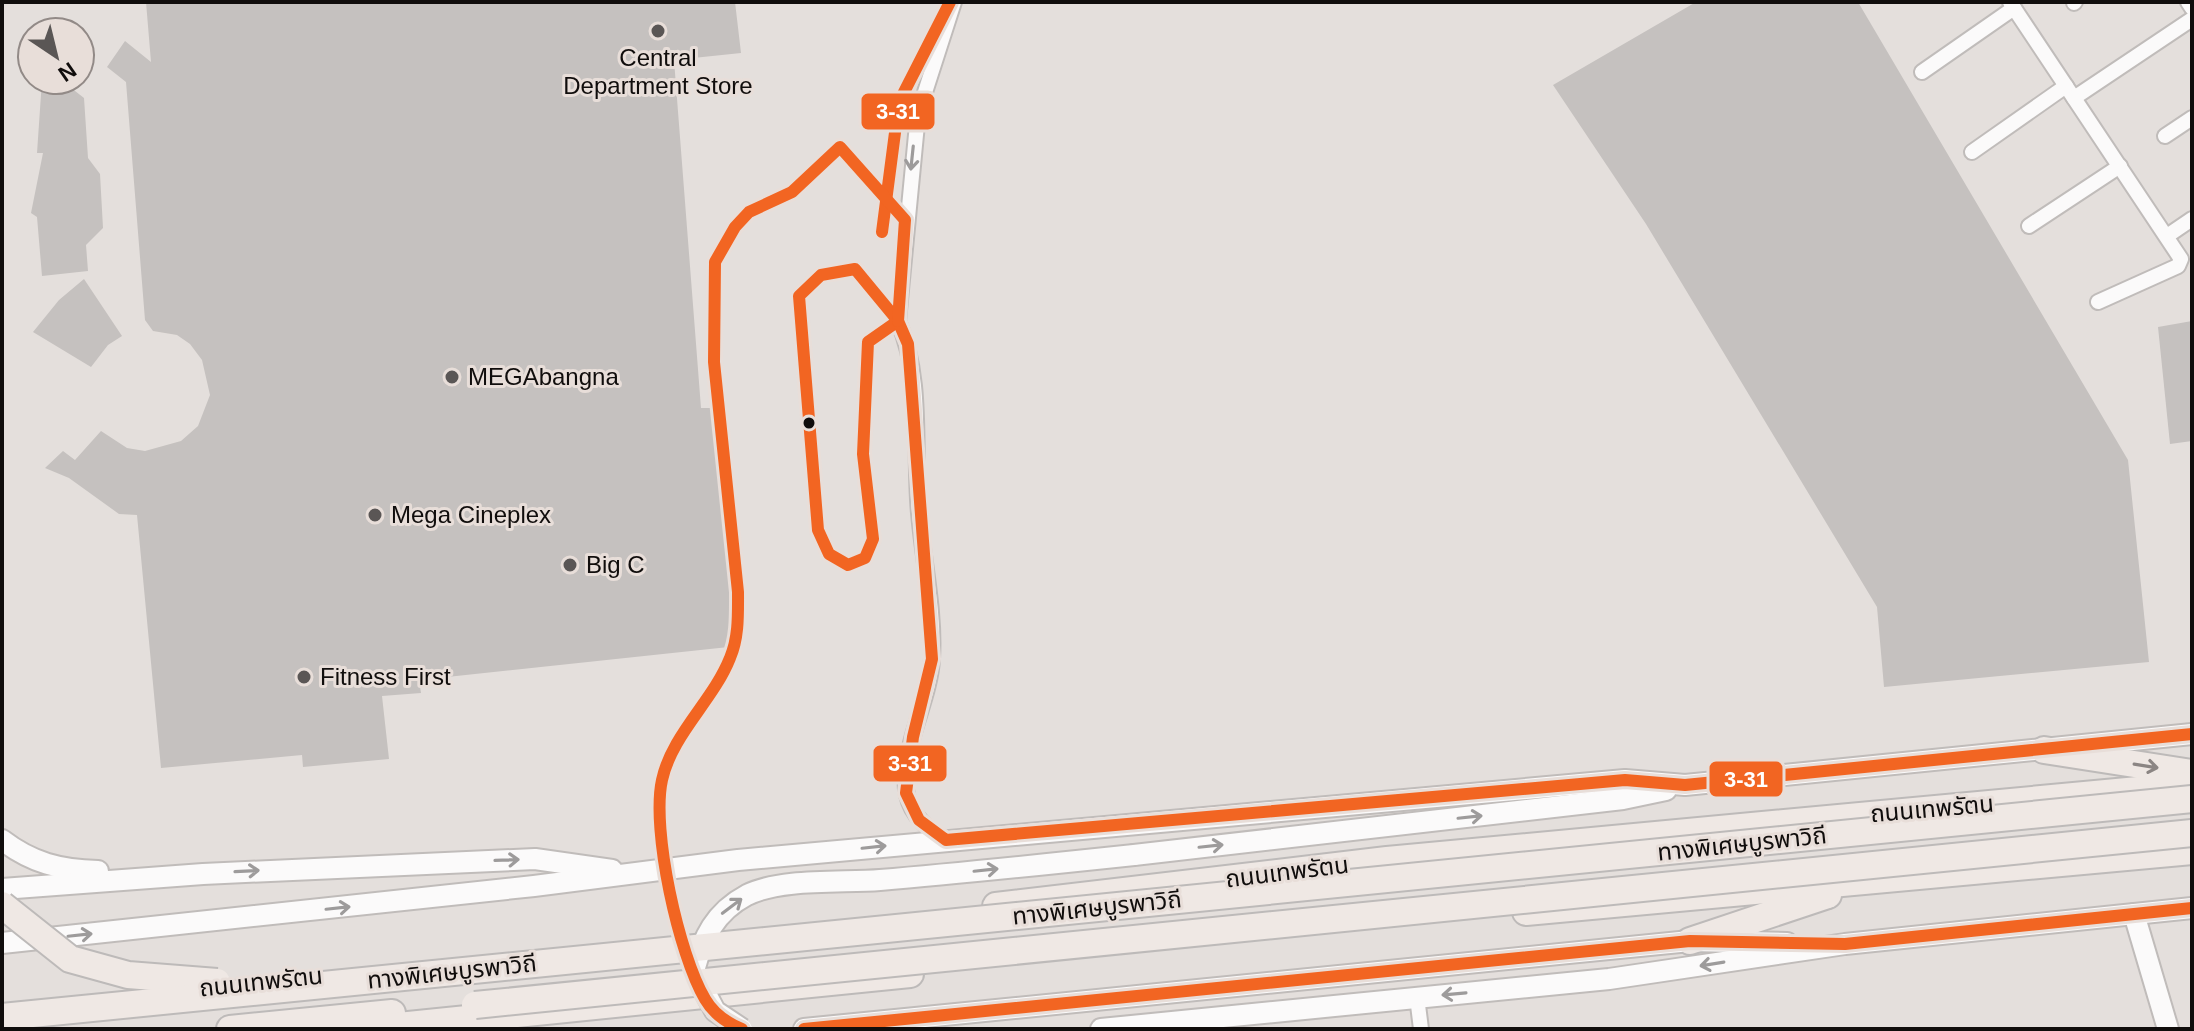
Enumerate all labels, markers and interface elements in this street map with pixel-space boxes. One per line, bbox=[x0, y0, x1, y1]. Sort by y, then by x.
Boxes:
north arrow bbox=[16, 16, 96, 96]
marker: Central Department Store bbox=[649, 22, 667, 40]
place label: Central Department Store bbox=[563, 44, 753, 99]
text: N bbox=[54, 57, 81, 87]
line badge: 3-31 bbox=[860, 92, 936, 131]
text: 3-31 bbox=[876, 99, 920, 124]
one-way arrow bbox=[905, 144, 920, 171]
place label: MEGAbangna bbox=[468, 363, 619, 390]
marker: MEGAbangna bbox=[443, 368, 461, 386]
unlabelled marker bbox=[801, 415, 817, 431]
place label: Mega Cineplex bbox=[391, 501, 551, 528]
marker: Mega Cineplex bbox=[366, 506, 384, 524]
place label: Big C bbox=[586, 551, 645, 578]
marker: Big C bbox=[561, 556, 579, 574]
place label: Fitness First bbox=[320, 663, 451, 690]
marker: Fitness First bbox=[295, 668, 313, 686]
line badge: 3-31 bbox=[872, 744, 948, 783]
text: 3-31 bbox=[888, 751, 932, 776]
one-way arrow bbox=[2132, 759, 2158, 774]
line badge: 3-31 bbox=[1708, 760, 1784, 798]
text: 3-31 bbox=[1724, 767, 1768, 792]
street label: ถนนเทพรัตน bbox=[1869, 790, 1995, 827]
one-way arrow bbox=[1456, 809, 1482, 824]
street label: ทางพิเศษบูรพาวิถี bbox=[1656, 821, 1828, 868]
one-way arrow bbox=[1197, 839, 1224, 854]
one-way arrow bbox=[860, 840, 887, 855]
street label: ถนนเทพรัตน bbox=[1224, 851, 1350, 892]
one-way arrow bbox=[493, 852, 520, 867]
one-way arrow bbox=[972, 863, 999, 878]
one-way arrow bbox=[233, 864, 260, 879]
street label: ทางพิเศษบูรพาวิถี bbox=[1011, 885, 1183, 932]
one-way arrow bbox=[720, 898, 742, 914]
one-way arrow bbox=[324, 901, 351, 916]
one-way arrow bbox=[66, 927, 93, 942]
street label: ทางพิเศษบูรพาวิถี bbox=[366, 949, 538, 996]
one-way arrow bbox=[1700, 957, 1725, 972]
street label: ถนนเทพรัตน bbox=[198, 962, 324, 1001]
one-way arrow bbox=[1441, 986, 1468, 1001]

